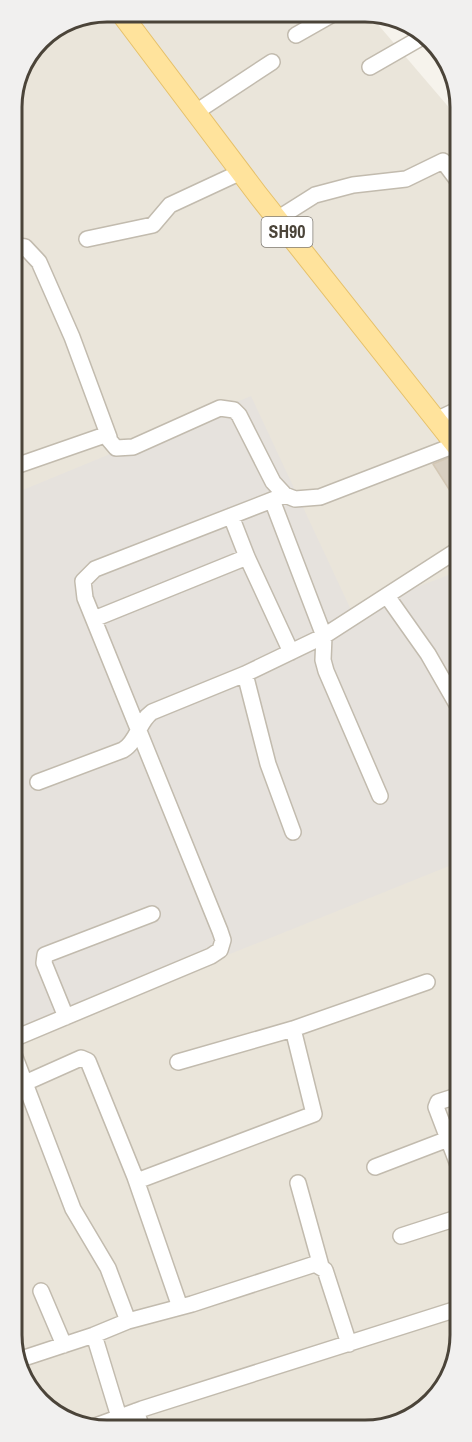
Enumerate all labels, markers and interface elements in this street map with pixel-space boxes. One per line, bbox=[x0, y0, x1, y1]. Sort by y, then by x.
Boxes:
road number: SH90 bbox=[262, 217, 312, 247]

